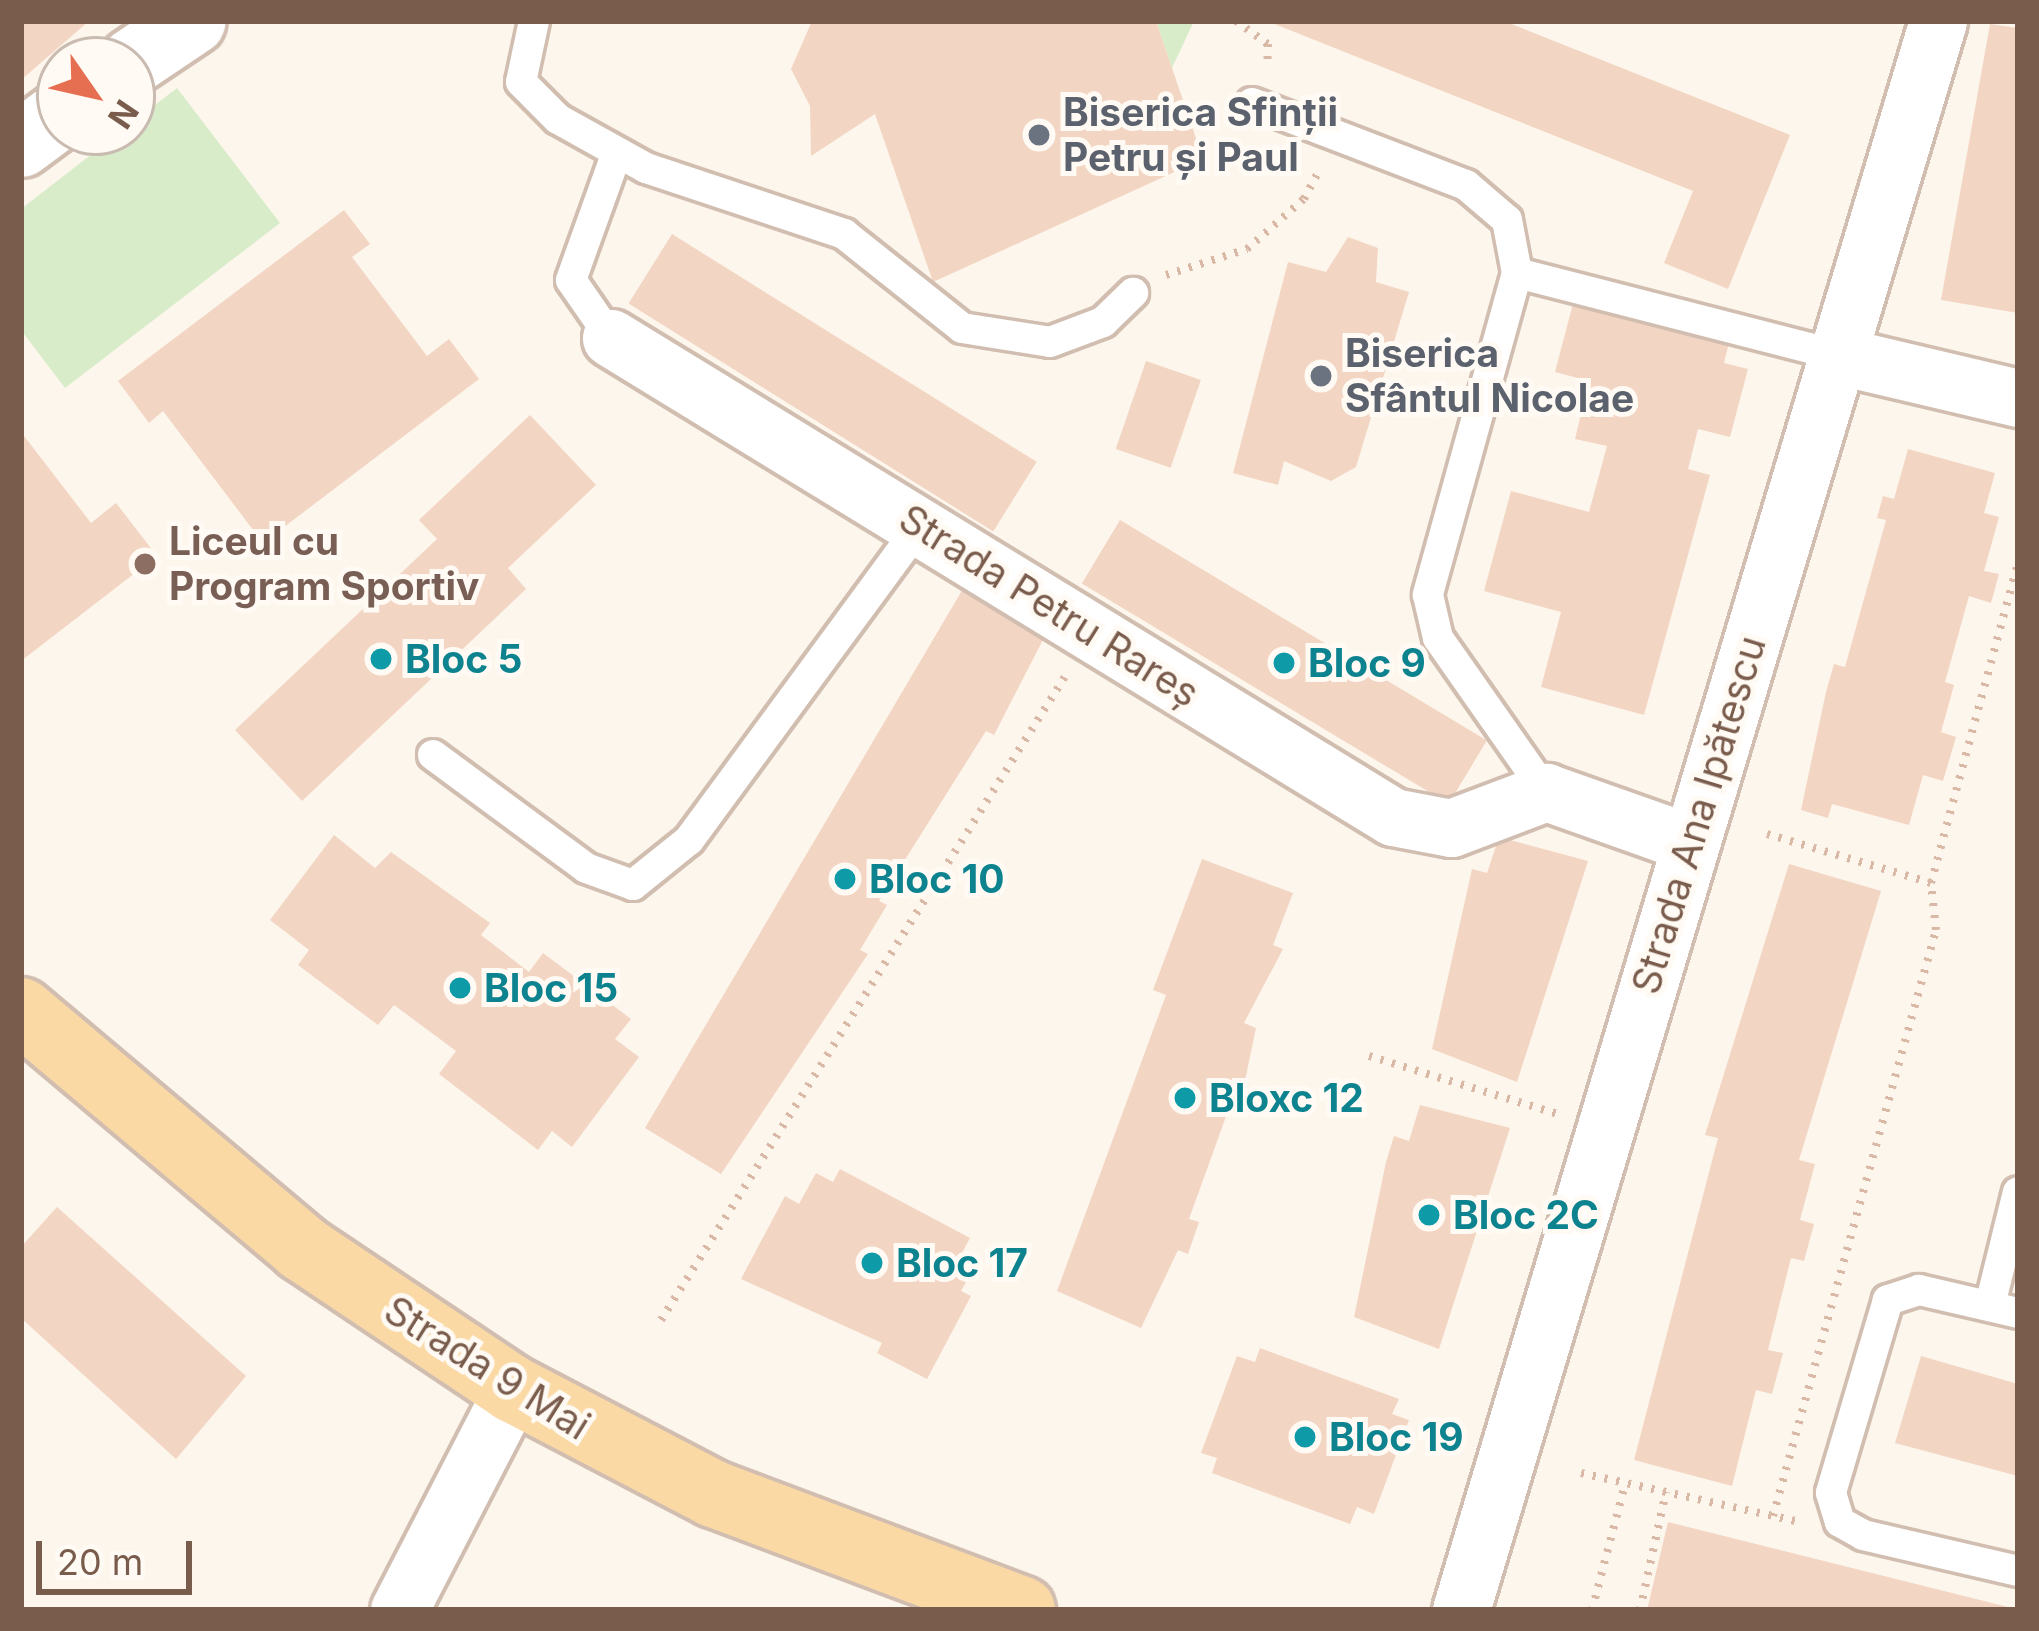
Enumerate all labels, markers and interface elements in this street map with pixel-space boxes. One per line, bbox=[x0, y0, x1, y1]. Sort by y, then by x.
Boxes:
north arrow bbox=[36, 36, 156, 156]
place label: Biserica Sfinții Petru și Paul bbox=[1063, 90, 1338, 181]
text: N bbox=[100, 93, 147, 136]
marker: Biserica Sfinții Petru și Paul bbox=[1026, 122, 1052, 148]
place label: Biserica Sfântul Nicolae bbox=[1345, 331, 1634, 422]
marker: Biserica Sfântul Nicolae bbox=[1308, 363, 1334, 389]
street label: Strada Petru Rareș bbox=[891, 495, 1207, 717]
place label: Liceul cu Program Sportiv bbox=[169, 519, 479, 610]
marker: Liceul cu Program Sportiv bbox=[132, 551, 158, 577]
street label: Strada Ana Ipătescu bbox=[1622, 630, 1776, 1000]
place label: Bloc 5 bbox=[405, 636, 522, 682]
place label: Bloc 9 bbox=[1308, 640, 1426, 686]
marker: Bloc 5 bbox=[368, 646, 394, 672]
marker: Bloc 9 bbox=[1271, 650, 1297, 676]
place label: Bloc 10 bbox=[869, 856, 1005, 902]
marker: Bloc 10 bbox=[832, 866, 858, 892]
place label: Bloc 15 bbox=[484, 965, 618, 1011]
marker: Bloc 15 bbox=[447, 975, 473, 1001]
place label: Bloxc 12 bbox=[1209, 1075, 1364, 1121]
marker: Bloxc 12 bbox=[1172, 1085, 1198, 1111]
place label: Bloc 2C bbox=[1453, 1192, 1599, 1238]
marker: Bloc 2C bbox=[1416, 1202, 1442, 1228]
place label: Bloc 17 bbox=[896, 1240, 1028, 1286]
marker: Bloc 17 bbox=[859, 1250, 885, 1276]
street label: Strada 9 Mai bbox=[376, 1286, 598, 1450]
place label: Bloc 19 bbox=[1329, 1414, 1464, 1460]
marker: Bloc 19 bbox=[1292, 1424, 1318, 1450]
scale bar bbox=[42, 1517, 198, 1591]
text: 20 m bbox=[57, 1540, 143, 1584]

